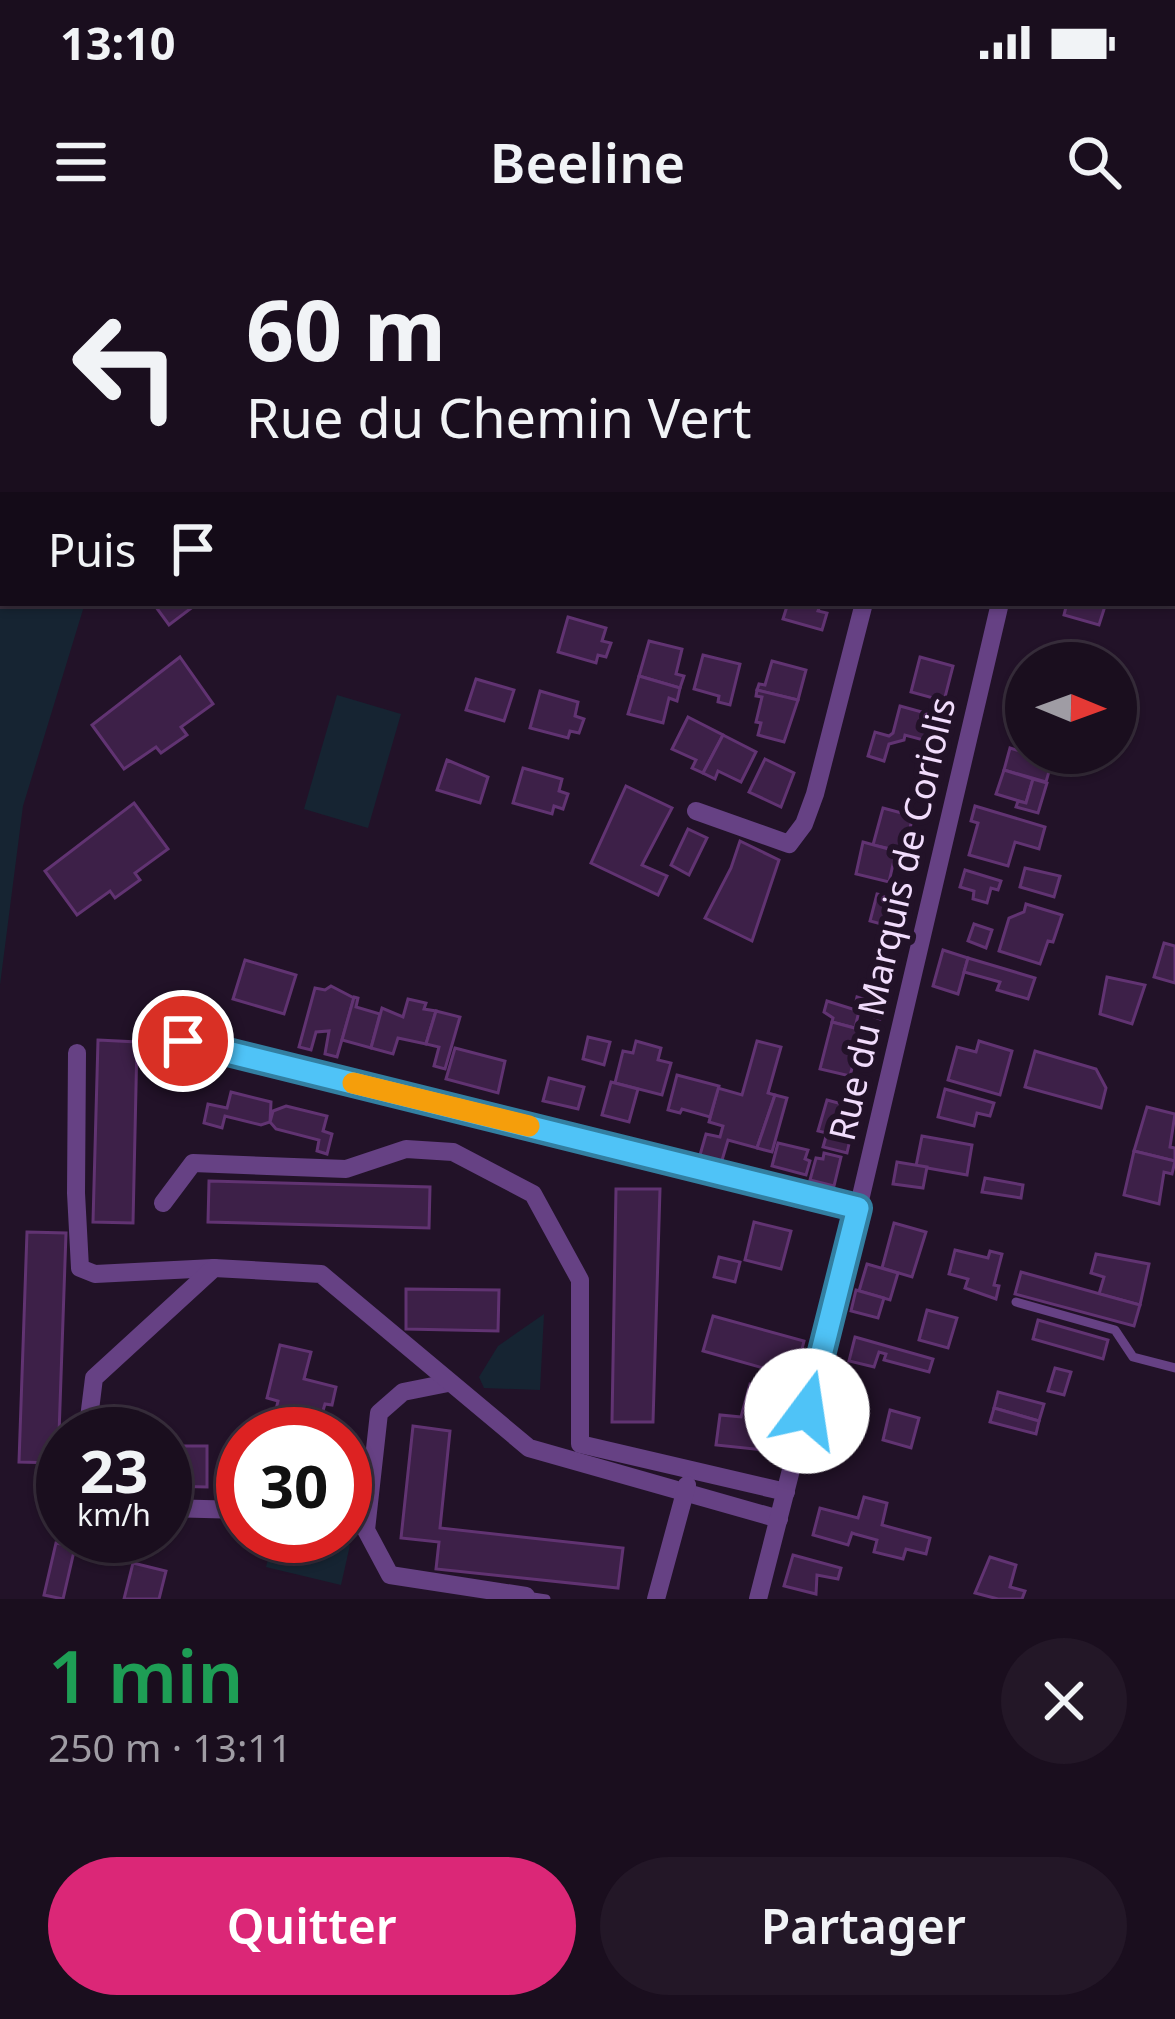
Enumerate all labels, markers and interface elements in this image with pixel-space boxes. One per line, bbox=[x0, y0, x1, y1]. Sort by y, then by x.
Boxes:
text: 13:10 bbox=[60, 12, 176, 73]
text: Beeline bbox=[490, 125, 685, 199]
icon: menu bbox=[48, 129, 114, 195]
icon: search bbox=[1061, 129, 1127, 195]
text: 60 m bbox=[246, 271, 446, 386]
icon: left bbox=[48, 288, 204, 444]
text: Rue du Chemin Vert bbox=[246, 380, 751, 454]
icon: arrive bbox=[160, 516, 226, 582]
text: Puis bbox=[48, 519, 136, 580]
north arrow bbox=[1005, 642, 1137, 774]
map controls bbox=[1005, 642, 1137, 774]
street label: Rue du Marquis de Coriolis bbox=[817, 692, 966, 1145]
pin bbox=[132, 990, 234, 1092]
icon: arrive bbox=[150, 1008, 216, 1074]
position arrow bbox=[744, 1348, 870, 1474]
speed limit sign: 30 bbox=[216, 1407, 372, 1563]
text: 23 bbox=[80, 1429, 148, 1511]
text: km/h bbox=[77, 1494, 151, 1535]
text: 1 min bbox=[48, 1626, 243, 1724]
button: close bbox=[1001, 1638, 1127, 1764]
text: 250 m · 13:11 bbox=[48, 1720, 292, 1773]
button: Quitter bbox=[48, 1857, 576, 1995]
button: Partager bbox=[600, 1857, 1127, 1995]

